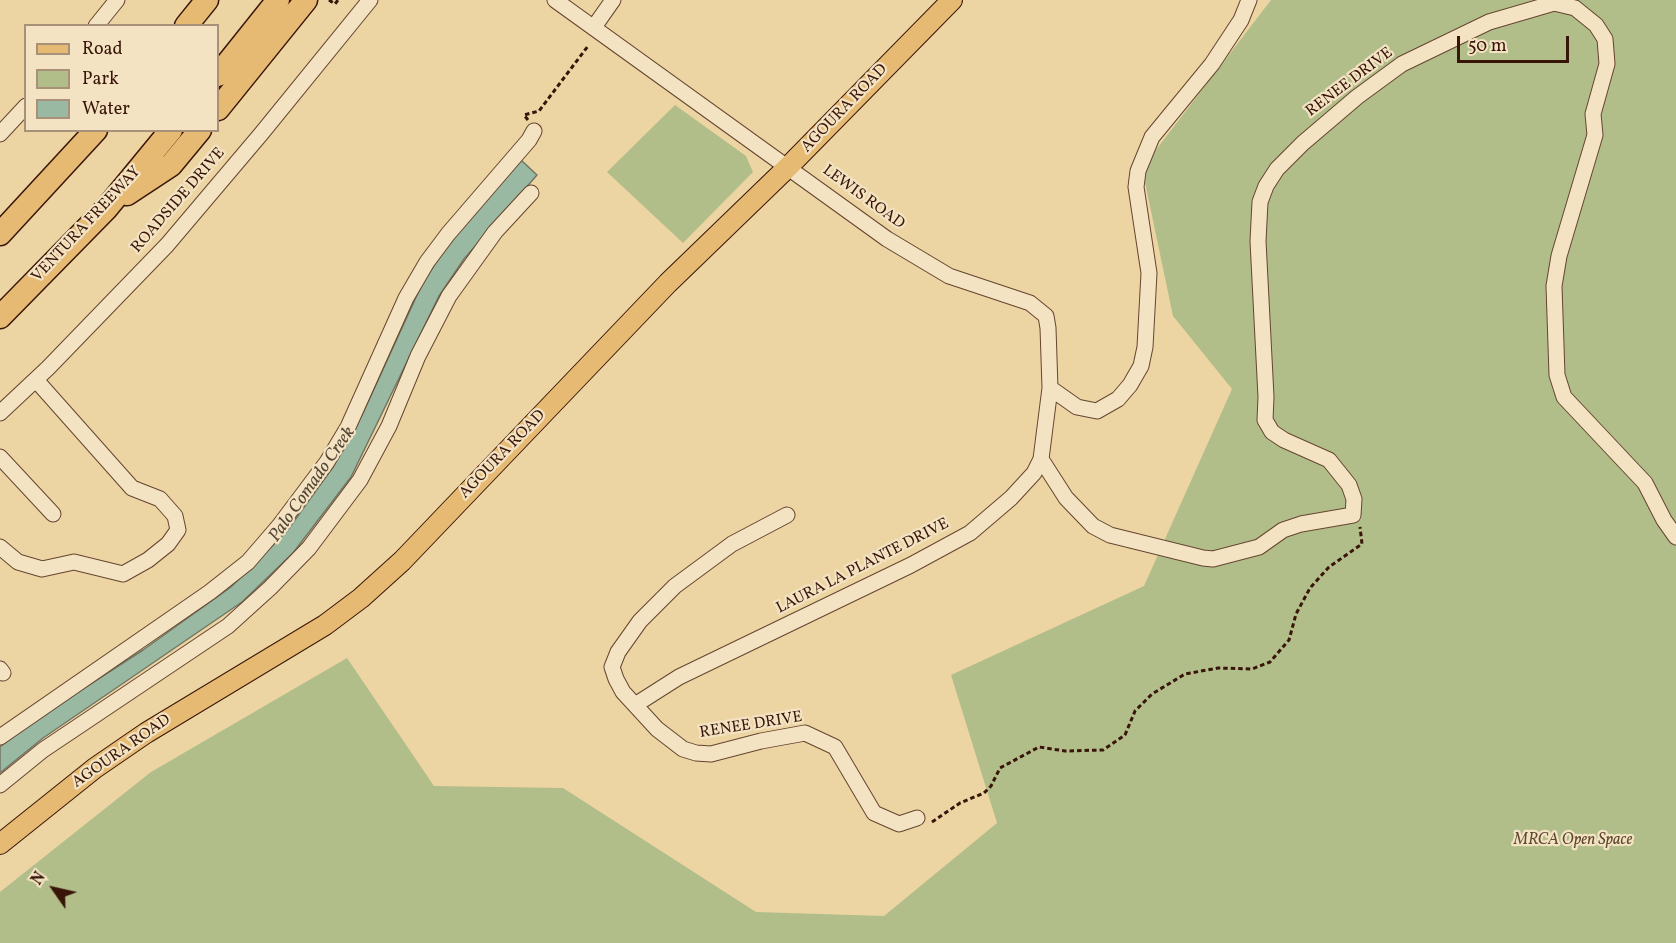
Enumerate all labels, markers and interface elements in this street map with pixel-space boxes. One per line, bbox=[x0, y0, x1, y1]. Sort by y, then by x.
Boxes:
legend bbox=[24, 24, 219, 132]
scale bar bbox=[1460, 24, 1572, 62]
text: 50 m bbox=[1468, 34, 1507, 59]
text: Road bbox=[82, 37, 123, 62]
street label: RENEE DRIVE bbox=[1303, 44, 1397, 122]
street label: AGOURA ROAD bbox=[798, 61, 892, 157]
text: Park bbox=[82, 67, 119, 92]
text: Water bbox=[82, 97, 130, 122]
street label: ROADSIDE DRIVE bbox=[128, 144, 230, 258]
street label: LEWIS ROAD bbox=[818, 162, 908, 234]
street label: VENTURA FREEWAY bbox=[28, 163, 146, 287]
street label: AGOURA ROAD bbox=[456, 407, 550, 503]
water label: Palo Comado Creek bbox=[265, 423, 361, 547]
street label: LAURA LA PLANTE DRIVE bbox=[773, 515, 953, 619]
street label: RENEE DRIVE bbox=[698, 708, 804, 744]
street label: AGOURA ROAD bbox=[69, 711, 175, 793]
park label: MRCA Open Space bbox=[1514, 831, 1632, 851]
north arrow bbox=[24, 859, 84, 919]
text: N bbox=[27, 868, 51, 890]

